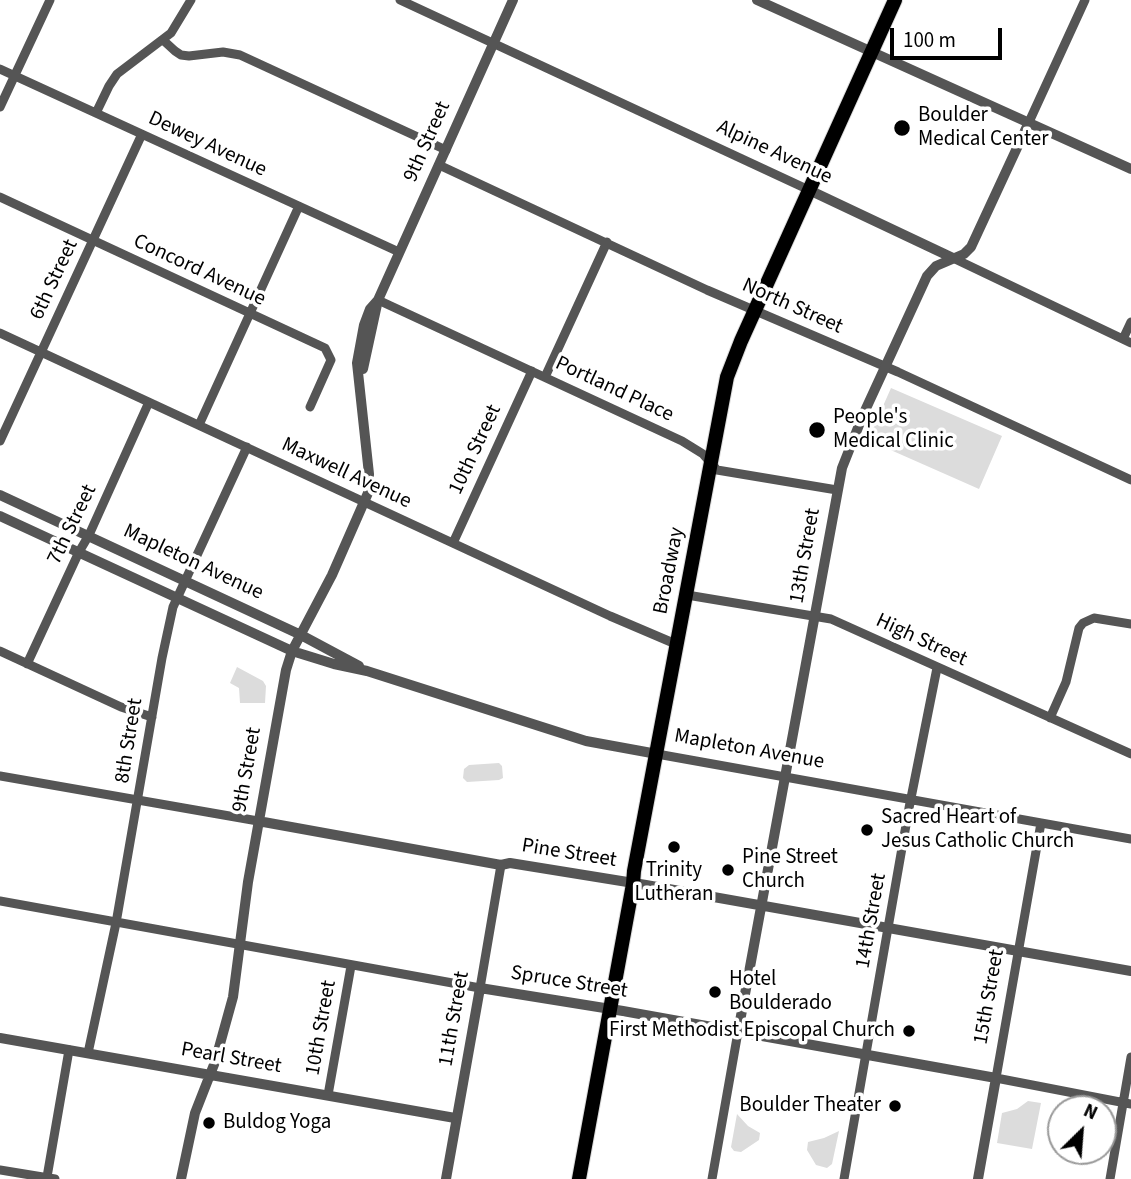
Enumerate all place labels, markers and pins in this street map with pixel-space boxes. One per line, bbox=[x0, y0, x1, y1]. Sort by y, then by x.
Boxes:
place label: Boulder Medical Center bbox=[918, 103, 1048, 153]
marker: Boulder Medical Center bbox=[892, 118, 912, 138]
place label: People's Medical Clinic bbox=[833, 405, 954, 455]
marker: People's Medical Clinic bbox=[807, 420, 827, 440]
place label: Sacred Heart of Jesus Catholic Church bbox=[881, 805, 1074, 855]
marker: Sacred Heart of Jesus Catholic Church bbox=[859, 822, 875, 838]
marker: Trinity Lutheran bbox=[666, 839, 682, 855]
place label: Pine Street Church bbox=[742, 845, 838, 895]
place label: Trinity Lutheran bbox=[634, 858, 714, 908]
marker: Pine Street Church bbox=[720, 862, 736, 878]
place label: Hotel Boulderado bbox=[729, 967, 832, 1017]
marker: Hotel Boulderado bbox=[707, 984, 723, 1000]
place label: First Methodist Episcopal Church bbox=[609, 1018, 895, 1044]
marker: First Methodist Episcopal Church bbox=[901, 1023, 917, 1039]
place label: Boulder Theater bbox=[739, 1093, 881, 1119]
marker: Boulder Theater bbox=[887, 1098, 903, 1114]
place label: Buldog Yoga bbox=[223, 1110, 331, 1136]
marker: Buldog Yoga bbox=[201, 1115, 217, 1131]

